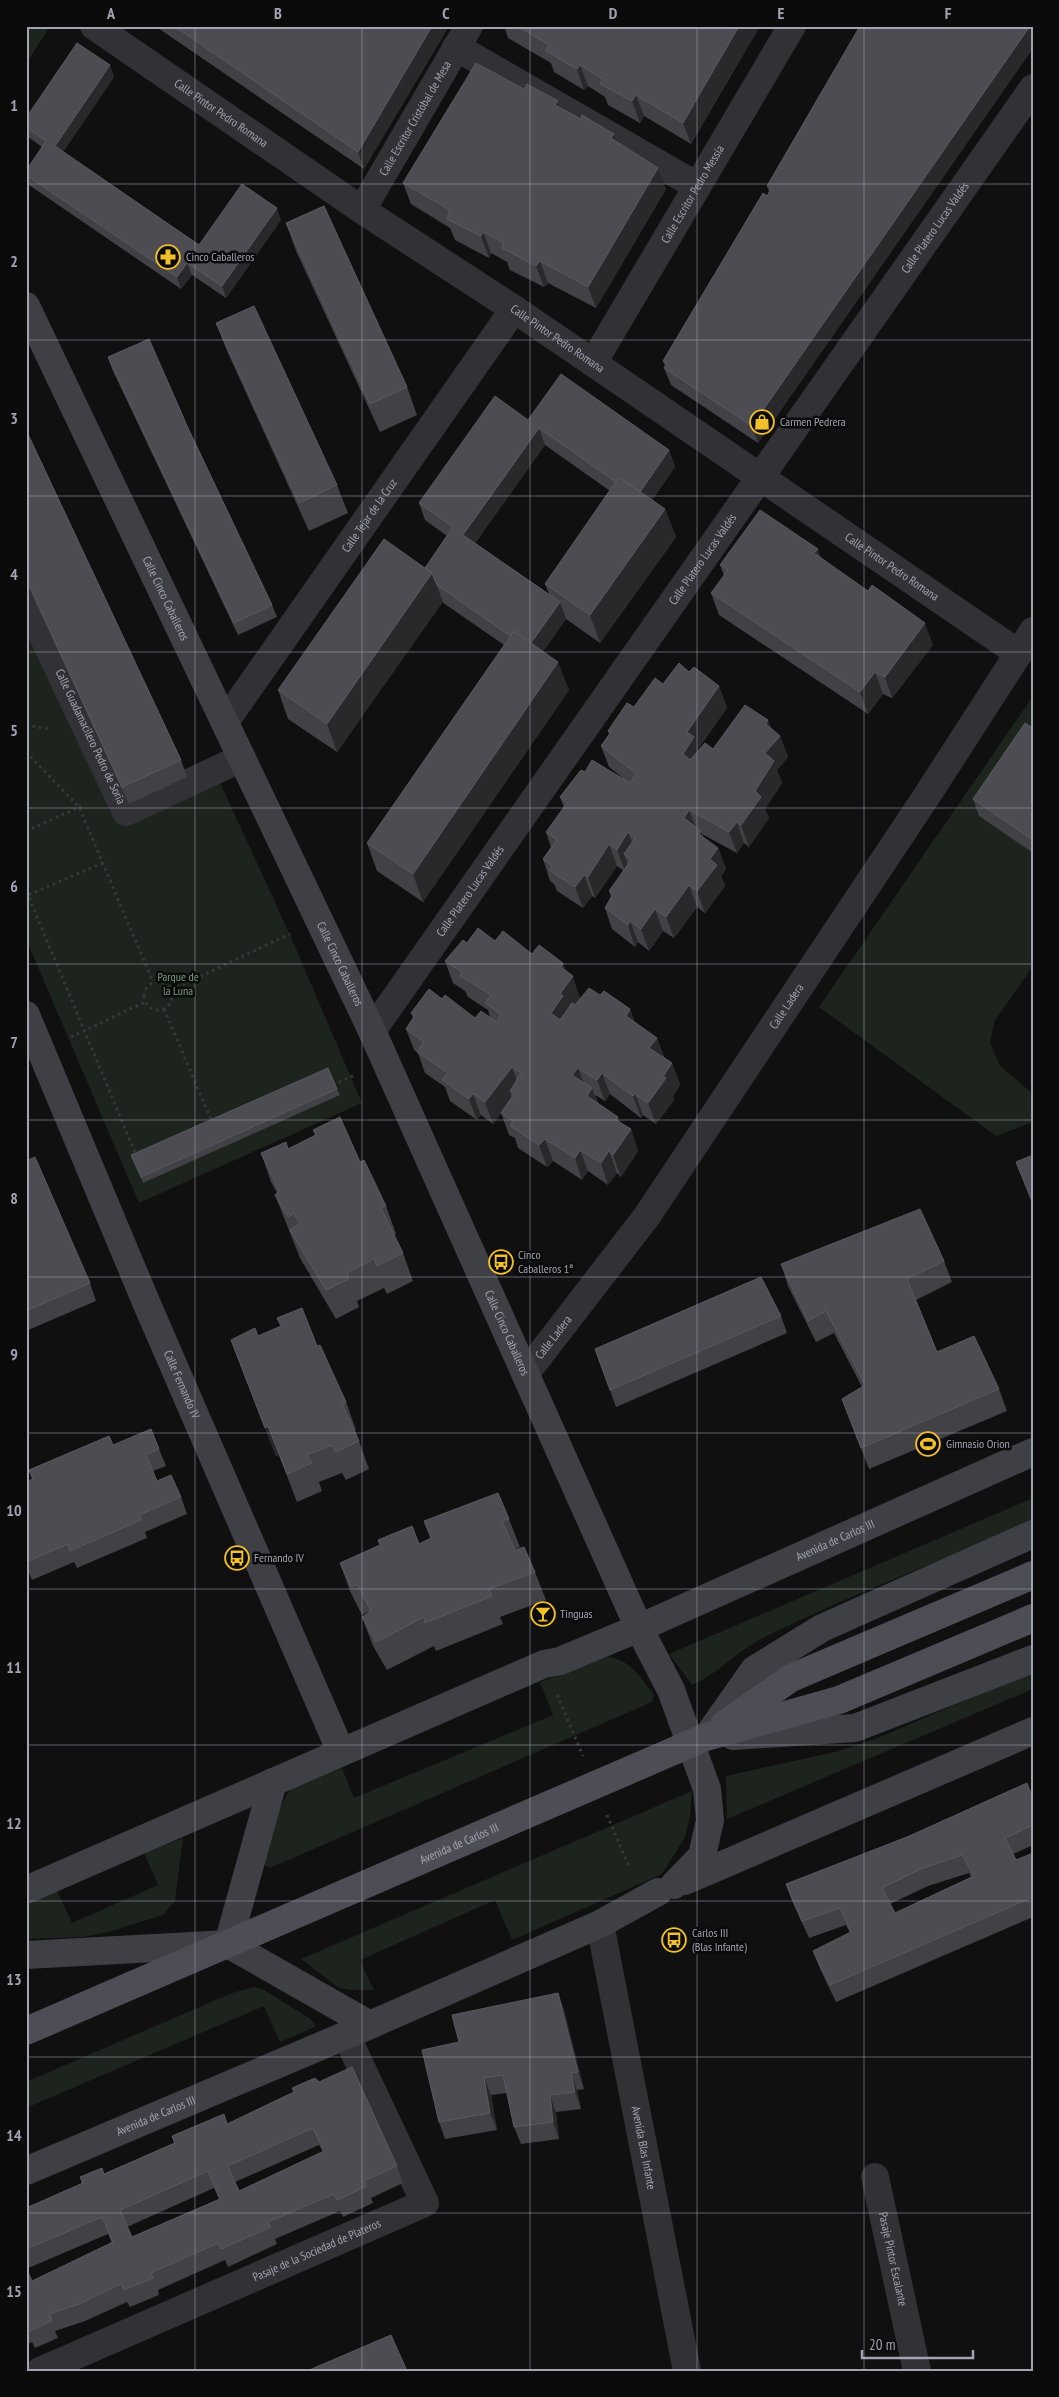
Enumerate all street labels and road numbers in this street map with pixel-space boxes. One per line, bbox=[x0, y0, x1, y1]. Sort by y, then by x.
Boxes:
street label: Calle Escritor Cristóbal de Mesa bbox=[376, 58, 454, 178]
street label: Calle Pintor Pedro Romana bbox=[172, 75, 271, 150]
street label: Calle Escritor Pedro Messía bbox=[657, 142, 727, 246]
street label: Calle Platero Lucas Valdés bbox=[898, 179, 972, 276]
street label: Calle Pintor Pedro Romana bbox=[508, 301, 608, 376]
street label: Calle Tejar de la Cruz bbox=[338, 476, 400, 555]
street label: Calle Platero Lucas Valdés bbox=[665, 511, 739, 608]
street label: Calle Pintor Pedro Romana bbox=[842, 529, 942, 604]
street label: Calle Cinco Caballeros bbox=[139, 554, 193, 643]
street label: Calle Guadamacilero Pedro de Soria bbox=[53, 666, 129, 806]
street label: Calle Platero Lucas Valdés bbox=[433, 842, 507, 939]
street label: Calle Cinco Caballeros bbox=[314, 919, 367, 1008]
street label: Calle Ladera bbox=[766, 981, 807, 1032]
street label: Calle Cinco Caballeros bbox=[482, 1288, 533, 1378]
street label: Calle Ladera bbox=[532, 1312, 575, 1362]
street label: Calle Fernando IV bbox=[161, 1348, 204, 1421]
street label: Avenida de Carlos III bbox=[793, 1516, 877, 1564]
street label: Avenida de Carlos III bbox=[417, 1820, 501, 1867]
street label: Avenida de Carlos III bbox=[114, 2092, 197, 2139]
street label: Avenida Blas Infante bbox=[629, 2105, 660, 2191]
street label: Pasaje Pintor Escalante bbox=[876, 2211, 911, 2307]
street label: Pasaje de la Sociedad de Plateros bbox=[250, 2215, 383, 2284]

